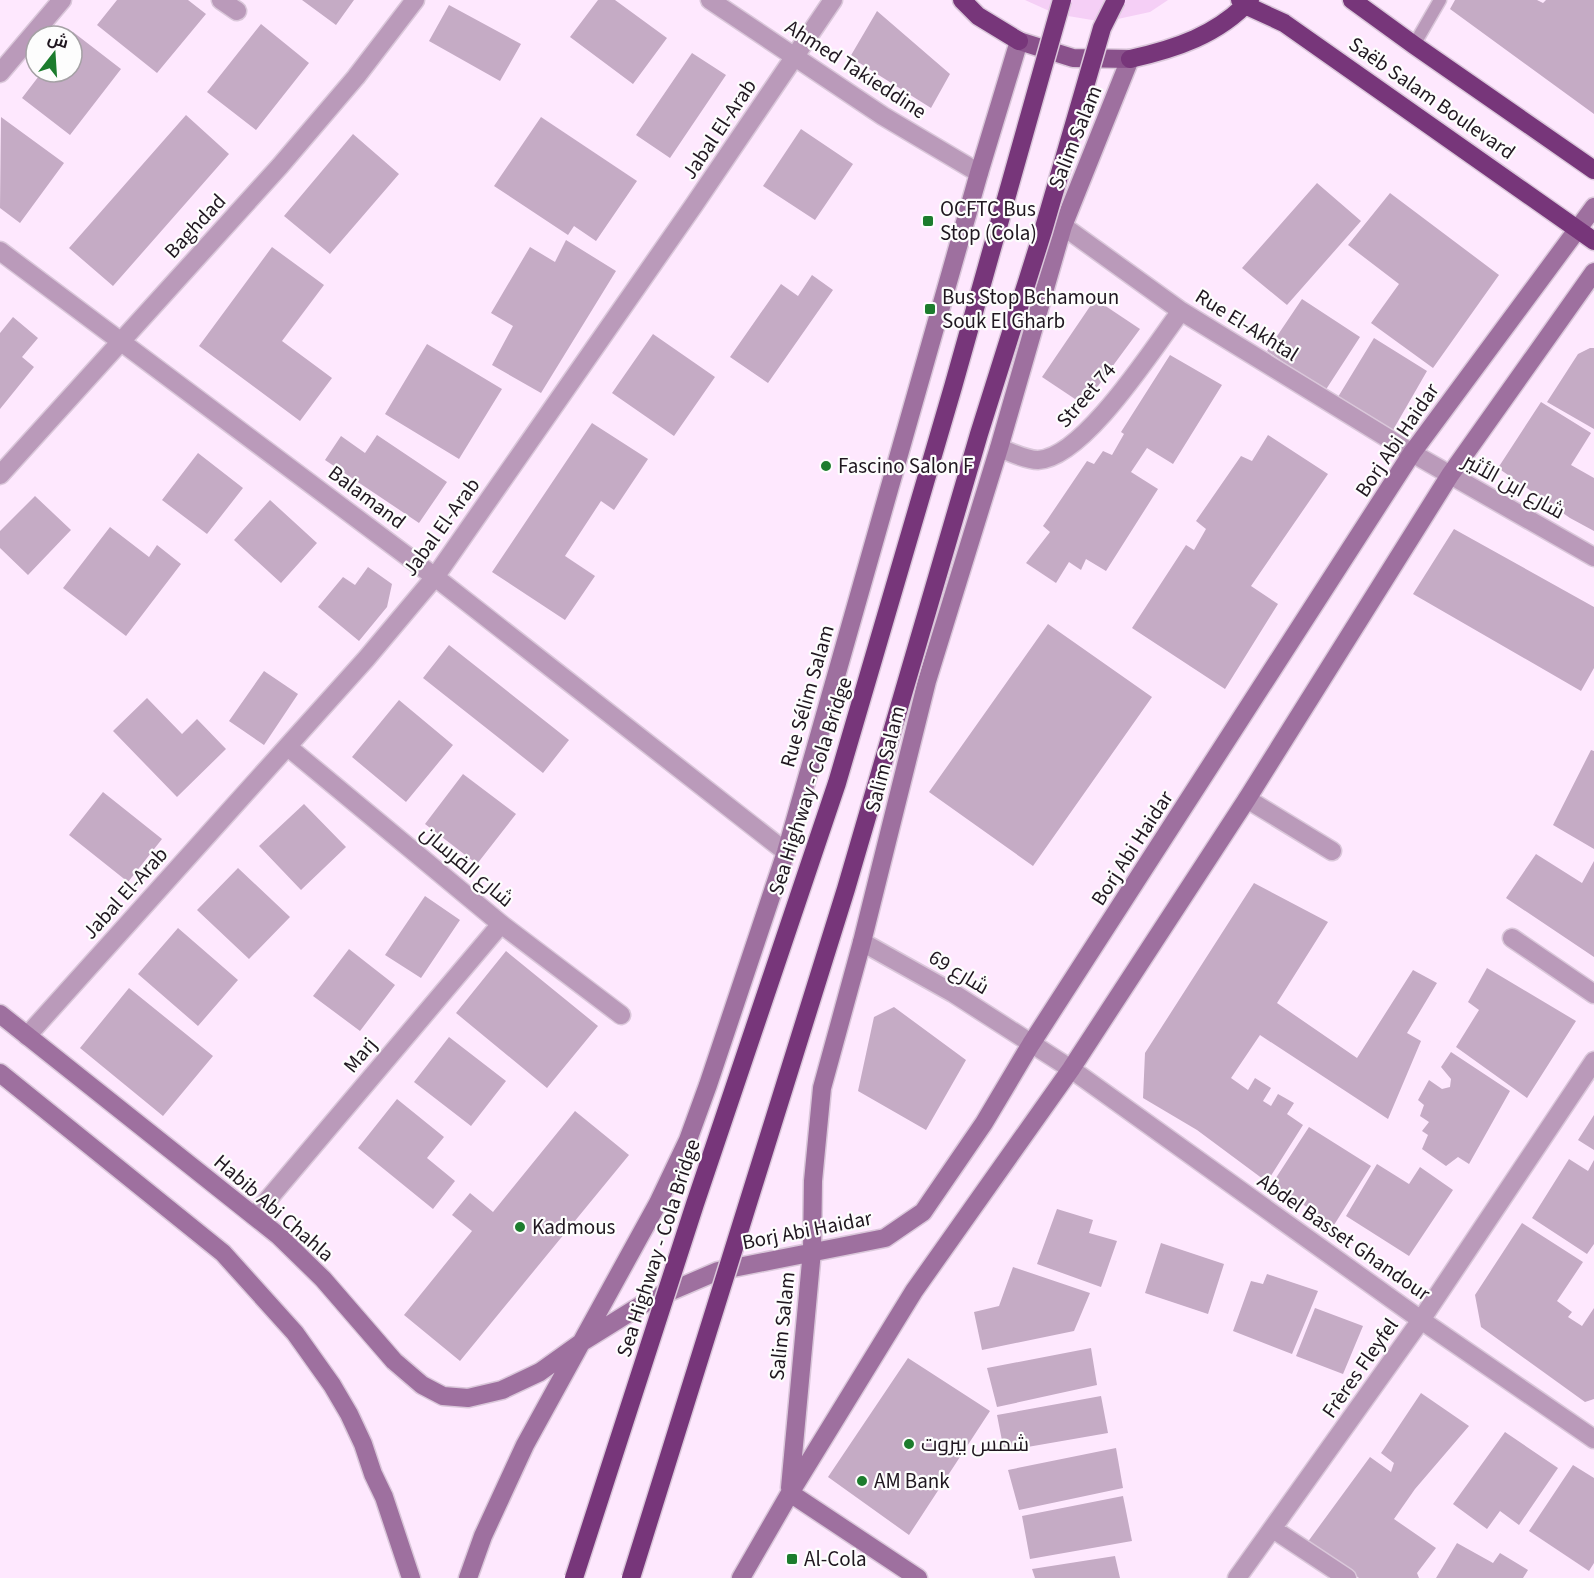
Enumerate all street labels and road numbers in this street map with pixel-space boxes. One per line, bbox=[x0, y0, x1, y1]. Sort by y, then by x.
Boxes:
street label: Ahmed Takieddine bbox=[779, 12, 933, 126]
street label: Saëb Salam Boulevard bbox=[1343, 29, 1521, 167]
street label: Jabal El-Arab bbox=[674, 73, 764, 185]
street label: Salim Salam bbox=[1041, 81, 1109, 193]
street label: Baghdad bbox=[157, 187, 233, 265]
street label: Rue El-Akhtal bbox=[1190, 281, 1304, 369]
street label: Street 74 bbox=[1049, 356, 1123, 434]
street label: Borj Abi Haidar bbox=[1348, 376, 1447, 503]
street label: شارع ابن الأثير bbox=[1457, 445, 1570, 526]
street label: Balamand bbox=[322, 458, 412, 536]
street label: Jabal El-Arab bbox=[395, 471, 487, 583]
street label: Rue Sélim Salam bbox=[772, 621, 842, 771]
street label: Sea Highway - Cola Bridge bbox=[761, 673, 859, 899]
street label: Salim Salam bbox=[857, 702, 913, 816]
street label: Borj Abi Haidar bbox=[1084, 784, 1181, 911]
street label: شارع الفرسان bbox=[414, 818, 520, 914]
street label: Jabal El-Arab bbox=[75, 840, 175, 946]
street label: شارع 69 bbox=[923, 942, 995, 1002]
street label: Marj bbox=[336, 1031, 384, 1079]
street label: Sea Highway - Cola Bridge bbox=[609, 1135, 707, 1361]
street label: Habib Abi Chahla bbox=[207, 1147, 341, 1269]
street label: Abdel Basset Ghandour bbox=[1251, 1166, 1437, 1308]
street label: Borj Abi Haidar bbox=[739, 1203, 875, 1257]
street label: Salim Salam bbox=[761, 1270, 803, 1382]
street label: Frères Fleyfel bbox=[1315, 1312, 1405, 1424]

